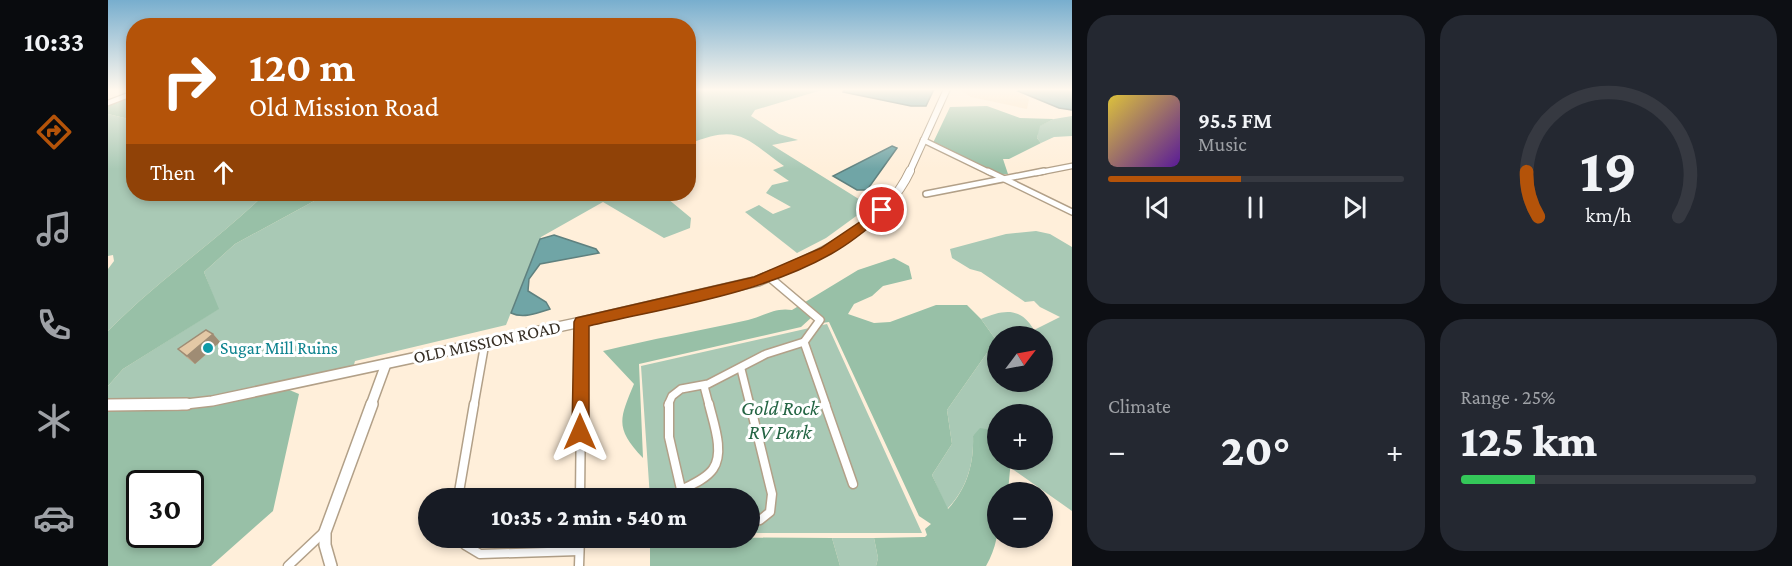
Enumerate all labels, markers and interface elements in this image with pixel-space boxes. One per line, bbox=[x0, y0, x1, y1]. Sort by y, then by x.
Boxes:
text: 10:33 bbox=[24, 27, 84, 57]
icon: right bbox=[150, 42, 228, 120]
text: 120 m bbox=[249, 43, 355, 90]
text: Old Mission Road bbox=[249, 92, 439, 122]
text: 95.5 FM bbox=[1198, 108, 1272, 133]
icon: directions bbox=[33, 111, 75, 153]
text: Music bbox=[1198, 133, 1247, 155]
text: 19 bbox=[1580, 135, 1637, 204]
icon: ahead bbox=[207, 156, 240, 189]
text: Then bbox=[150, 160, 195, 185]
pin bbox=[856, 184, 907, 235]
icon: previous bbox=[1141, 191, 1174, 224]
icon: pause bbox=[1239, 191, 1272, 224]
icon: next bbox=[1338, 191, 1371, 224]
icon: arrive bbox=[865, 193, 898, 226]
text: km/h bbox=[1585, 203, 1632, 227]
icon: music bbox=[33, 208, 75, 250]
icon: phone bbox=[33, 304, 75, 346]
street label: OLD MISSION ROAD bbox=[411, 317, 563, 367]
north arrow bbox=[987, 326, 1053, 392]
map controls bbox=[987, 326, 1053, 548]
place label: Sugar Mill Ruins bbox=[220, 338, 338, 358]
marker: Sugar Mill Ruins bbox=[201, 341, 215, 355]
text: Range · 25% bbox=[1461, 386, 1556, 408]
text: Climate bbox=[1108, 395, 1171, 417]
park label: Gold Rock RV Park bbox=[741, 396, 820, 444]
icon: climate bbox=[33, 400, 75, 442]
position arrow bbox=[548, 400, 612, 464]
button: + bbox=[987, 404, 1053, 470]
text: 125 km bbox=[1461, 416, 1597, 466]
text: 20° bbox=[1221, 425, 1291, 475]
text: − bbox=[1108, 432, 1125, 469]
text: + bbox=[1386, 432, 1403, 469]
speed limit sign: 30 bbox=[126, 470, 204, 548]
button: − bbox=[987, 482, 1053, 548]
icon: car bbox=[33, 497, 75, 539]
text: 10:35 · 2 min · 540 m bbox=[491, 505, 687, 530]

